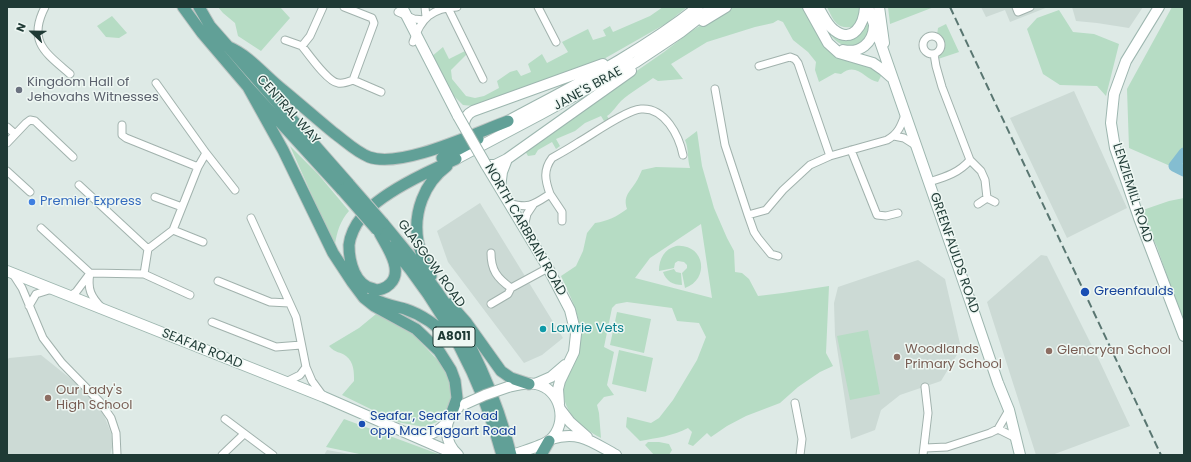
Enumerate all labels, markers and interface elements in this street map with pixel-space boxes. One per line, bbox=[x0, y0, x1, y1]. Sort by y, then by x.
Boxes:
north arrow bbox=[12, 12, 52, 52]
text: N bbox=[12, 21, 30, 34]
street label: JANE'S BRAE bbox=[551, 64, 625, 114]
street label: CENTRAL WAY bbox=[253, 72, 323, 148]
place label: Kingdom Hall of Jehovahs Witnesses bbox=[27, 75, 159, 106]
marker: Kingdom Hall of Jehovahs Witnesses bbox=[14, 85, 24, 95]
street label: LENZIEMILL ROAD bbox=[1109, 141, 1155, 245]
street label: NORTH CARBRAIN ROAD bbox=[481, 161, 569, 299]
street label: GREENFAULDS ROAD bbox=[926, 191, 982, 315]
place label: Premier Express bbox=[40, 194, 142, 210]
marker: Premier Express bbox=[27, 197, 37, 207]
street label: GLASGOW ROAD bbox=[394, 217, 468, 311]
place label: Greenfaulds bbox=[1094, 284, 1174, 300]
marker: Greenfaulds bbox=[1079, 286, 1091, 298]
place label: Lawrie Vets bbox=[551, 321, 624, 337]
marker: Lawrie Vets bbox=[538, 324, 548, 334]
street label: SEAFAR ROAD bbox=[159, 326, 245, 372]
road number: A8011 bbox=[433, 327, 475, 347]
place label: Woodlands Primary School bbox=[905, 342, 1002, 373]
place label: Glencryan School bbox=[1057, 343, 1171, 359]
marker: Glencryan School bbox=[1044, 346, 1054, 356]
marker: Woodlands Primary School bbox=[892, 352, 902, 362]
place label: Our Lady's High School bbox=[56, 383, 132, 414]
marker: Our Lady's High School bbox=[43, 393, 53, 403]
place label: Seafar, Seafar Road opp MacTaggart Road bbox=[370, 409, 516, 440]
marker: Seafar, Seafar Road opp MacTaggart Road bbox=[357, 419, 367, 429]

